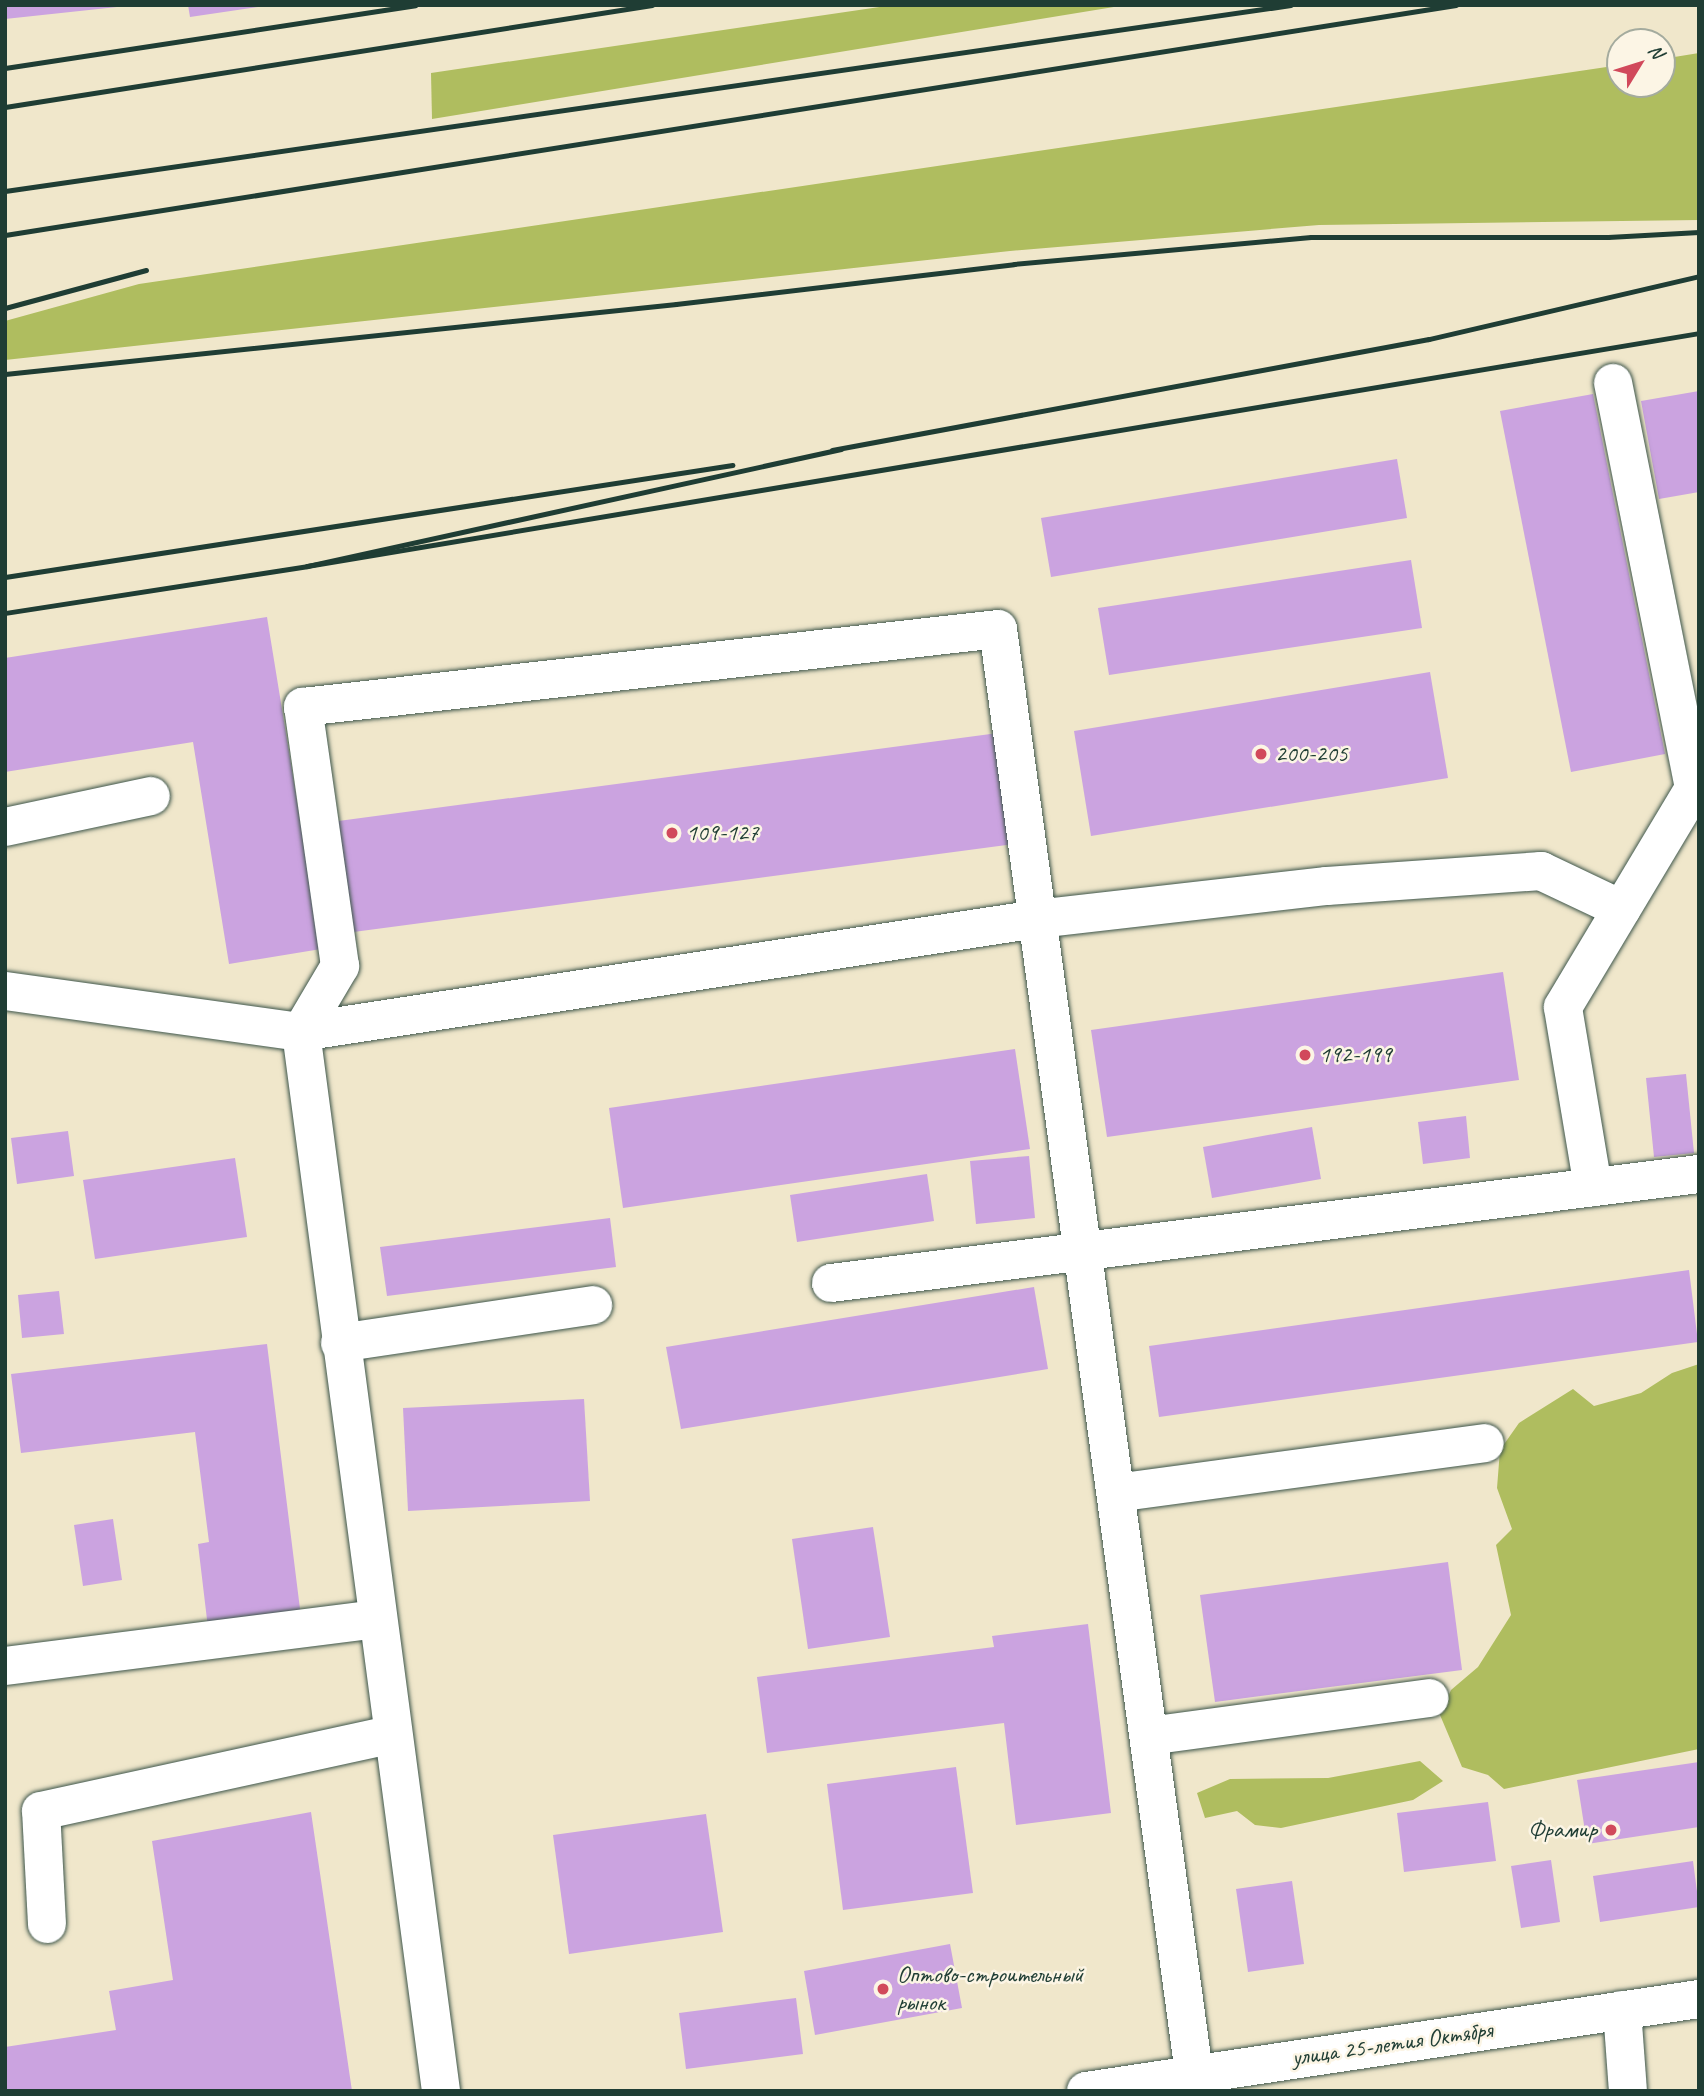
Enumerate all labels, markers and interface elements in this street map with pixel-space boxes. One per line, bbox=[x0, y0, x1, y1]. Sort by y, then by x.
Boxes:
north arrow bbox=[1606, 28, 1676, 98]
text: N bbox=[1643, 39, 1669, 63]
place label: 200-205 bbox=[1275, 740, 1348, 768]
marker: 200-205 bbox=[1253, 746, 1269, 762]
place label: 109-127 bbox=[686, 819, 759, 847]
marker: 109-127 bbox=[664, 825, 680, 841]
place label: 192-199 bbox=[1319, 1041, 1392, 1069]
marker: 192-199 bbox=[1297, 1047, 1313, 1063]
place label: Фрамир bbox=[1528, 1816, 1597, 1844]
marker: Фрамир bbox=[1603, 1822, 1619, 1838]
place label: Оптово-строительный рынок bbox=[897, 1961, 1083, 2017]
marker: Оптово-строительный рынок bbox=[875, 1981, 891, 1997]
street label: улица 25-летия Октября bbox=[1289, 2015, 1495, 2073]

